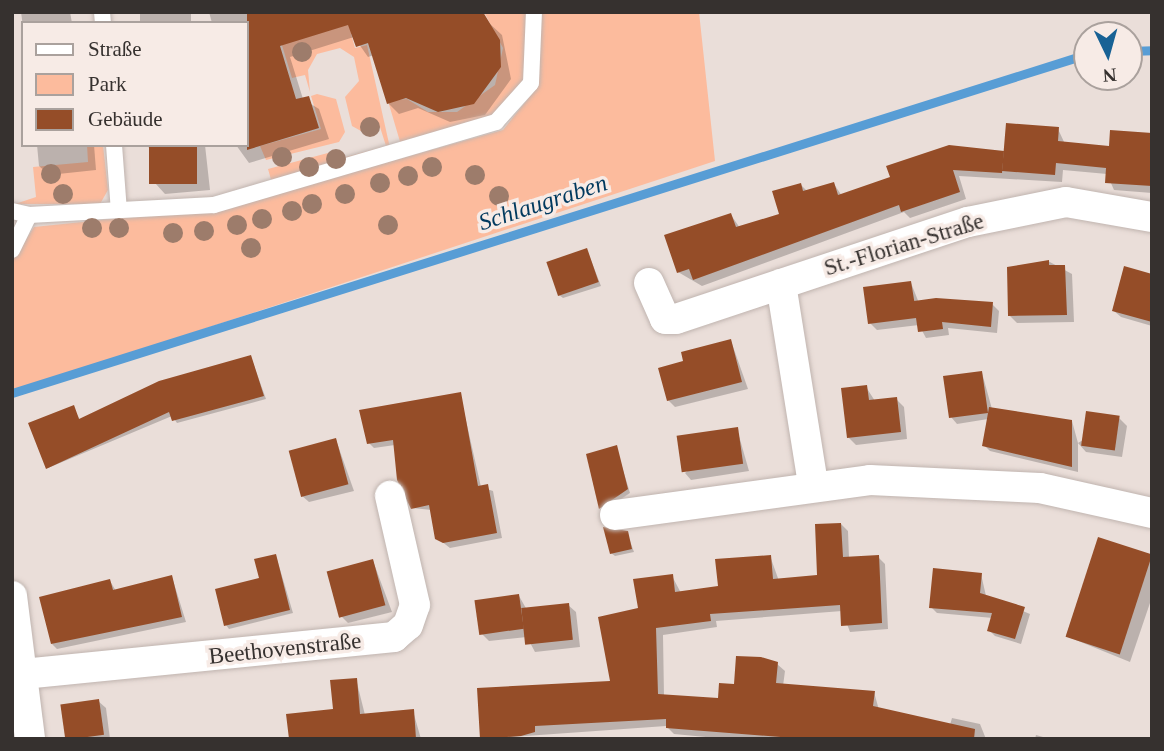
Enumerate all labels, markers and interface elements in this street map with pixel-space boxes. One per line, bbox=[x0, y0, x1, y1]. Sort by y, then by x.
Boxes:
legend bbox=[21, 21, 248, 147]
north arrow bbox=[1073, 21, 1143, 91]
text: Straße bbox=[88, 37, 142, 61]
text: N bbox=[1102, 64, 1117, 86]
text: Park bbox=[88, 72, 127, 96]
text: Gebäude bbox=[88, 107, 163, 131]
water label: Schlaugraben bbox=[475, 169, 611, 237]
street label: St.-Florian-Straße bbox=[821, 208, 987, 282]
street label: Beethovenstraße bbox=[207, 627, 363, 671]

